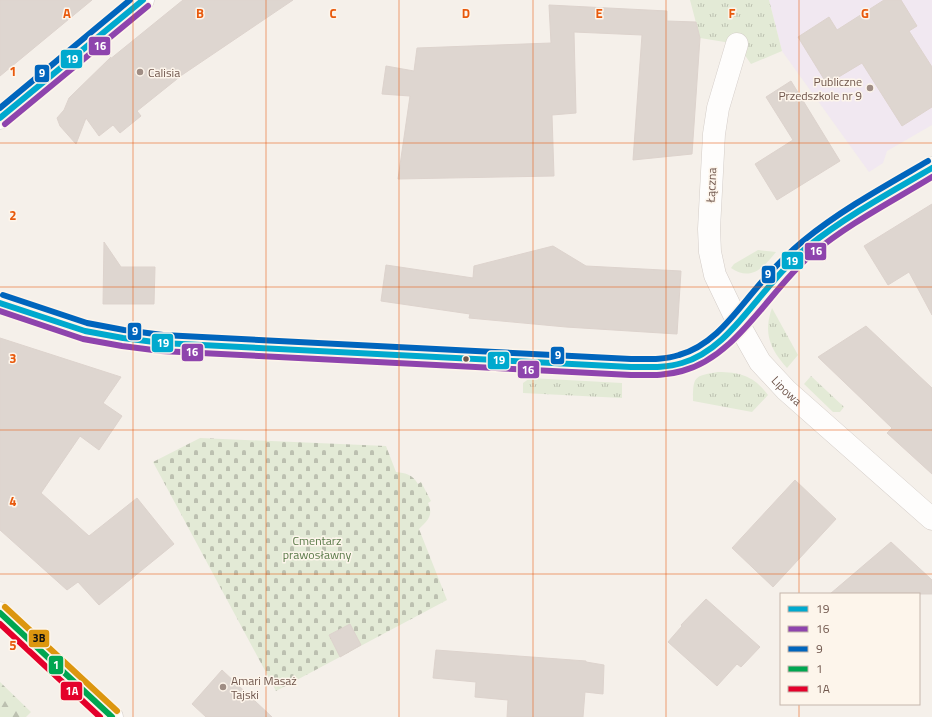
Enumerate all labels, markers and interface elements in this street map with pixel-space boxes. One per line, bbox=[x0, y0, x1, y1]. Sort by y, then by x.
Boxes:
text: A bbox=[63, 3, 71, 23]
text: B bbox=[196, 3, 204, 23]
text: C bbox=[329, 3, 337, 23]
text: D bbox=[462, 3, 470, 23]
text: E bbox=[595, 3, 603, 23]
text: F bbox=[729, 3, 736, 23]
text: G bbox=[861, 3, 869, 23]
line badge: 16 bbox=[88, 36, 111, 56]
text: 16 bbox=[94, 38, 106, 54]
line badge: 19 bbox=[60, 49, 83, 69]
text: 19 bbox=[66, 51, 78, 67]
text: 1 bbox=[9, 61, 17, 81]
place label: Calisia bbox=[148, 63, 180, 82]
line badge: 9 bbox=[34, 64, 50, 83]
text: 9 bbox=[39, 65, 45, 81]
marker: Calisia bbox=[135, 67, 145, 77]
place label: Publiczne Przedszkole nr 9 bbox=[779, 72, 862, 105]
marker: Publiczne Przedszkole nr 9 bbox=[865, 83, 875, 93]
street label: Łączna bbox=[701, 167, 721, 204]
text: 2 bbox=[9, 205, 17, 225]
line badge: 16 bbox=[804, 242, 827, 261]
text: 16 bbox=[810, 243, 822, 259]
line badge: 19 bbox=[781, 251, 804, 270]
text: 19 bbox=[786, 253, 798, 269]
line badge: 9 bbox=[761, 265, 776, 284]
text: 9 bbox=[765, 266, 771, 282]
line badge: 9 bbox=[127, 322, 142, 341]
text: 9 bbox=[132, 323, 138, 339]
line badge: 19 bbox=[151, 333, 174, 353]
text: 19 bbox=[157, 335, 169, 351]
line badge: 16 bbox=[181, 343, 204, 362]
text: 16 bbox=[186, 344, 198, 360]
line badge: 9 bbox=[550, 346, 565, 365]
text: 9 bbox=[555, 347, 561, 363]
text: 3 bbox=[9, 348, 17, 368]
line badge: 19 bbox=[487, 351, 510, 370]
text: 19 bbox=[493, 352, 505, 368]
unlabelled marker bbox=[461, 354, 471, 364]
line badge: 16 bbox=[517, 360, 540, 379]
text: 16 bbox=[522, 362, 534, 378]
street label: Lipowa bbox=[767, 371, 807, 410]
text: 4 bbox=[9, 491, 17, 511]
park label: Cmentarz prawosławny bbox=[283, 531, 351, 564]
legend bbox=[780, 593, 920, 705]
text: 19 bbox=[816, 599, 830, 618]
text: 16 bbox=[816, 619, 830, 638]
line badge: 3B bbox=[28, 629, 50, 648]
text: 3B bbox=[33, 630, 46, 646]
text: 5 bbox=[9, 635, 17, 655]
text: 9 bbox=[816, 639, 823, 658]
line badge: 1 bbox=[48, 655, 64, 675]
text: 1 bbox=[53, 657, 59, 673]
text: 1 bbox=[816, 659, 823, 678]
place label: Amari Masaż Tajski bbox=[231, 671, 297, 704]
text: 1A bbox=[816, 679, 830, 698]
line badge: 1A bbox=[60, 681, 83, 701]
marker: Amari Masaż Tajski bbox=[218, 682, 228, 692]
text: 1A bbox=[66, 683, 79, 699]

